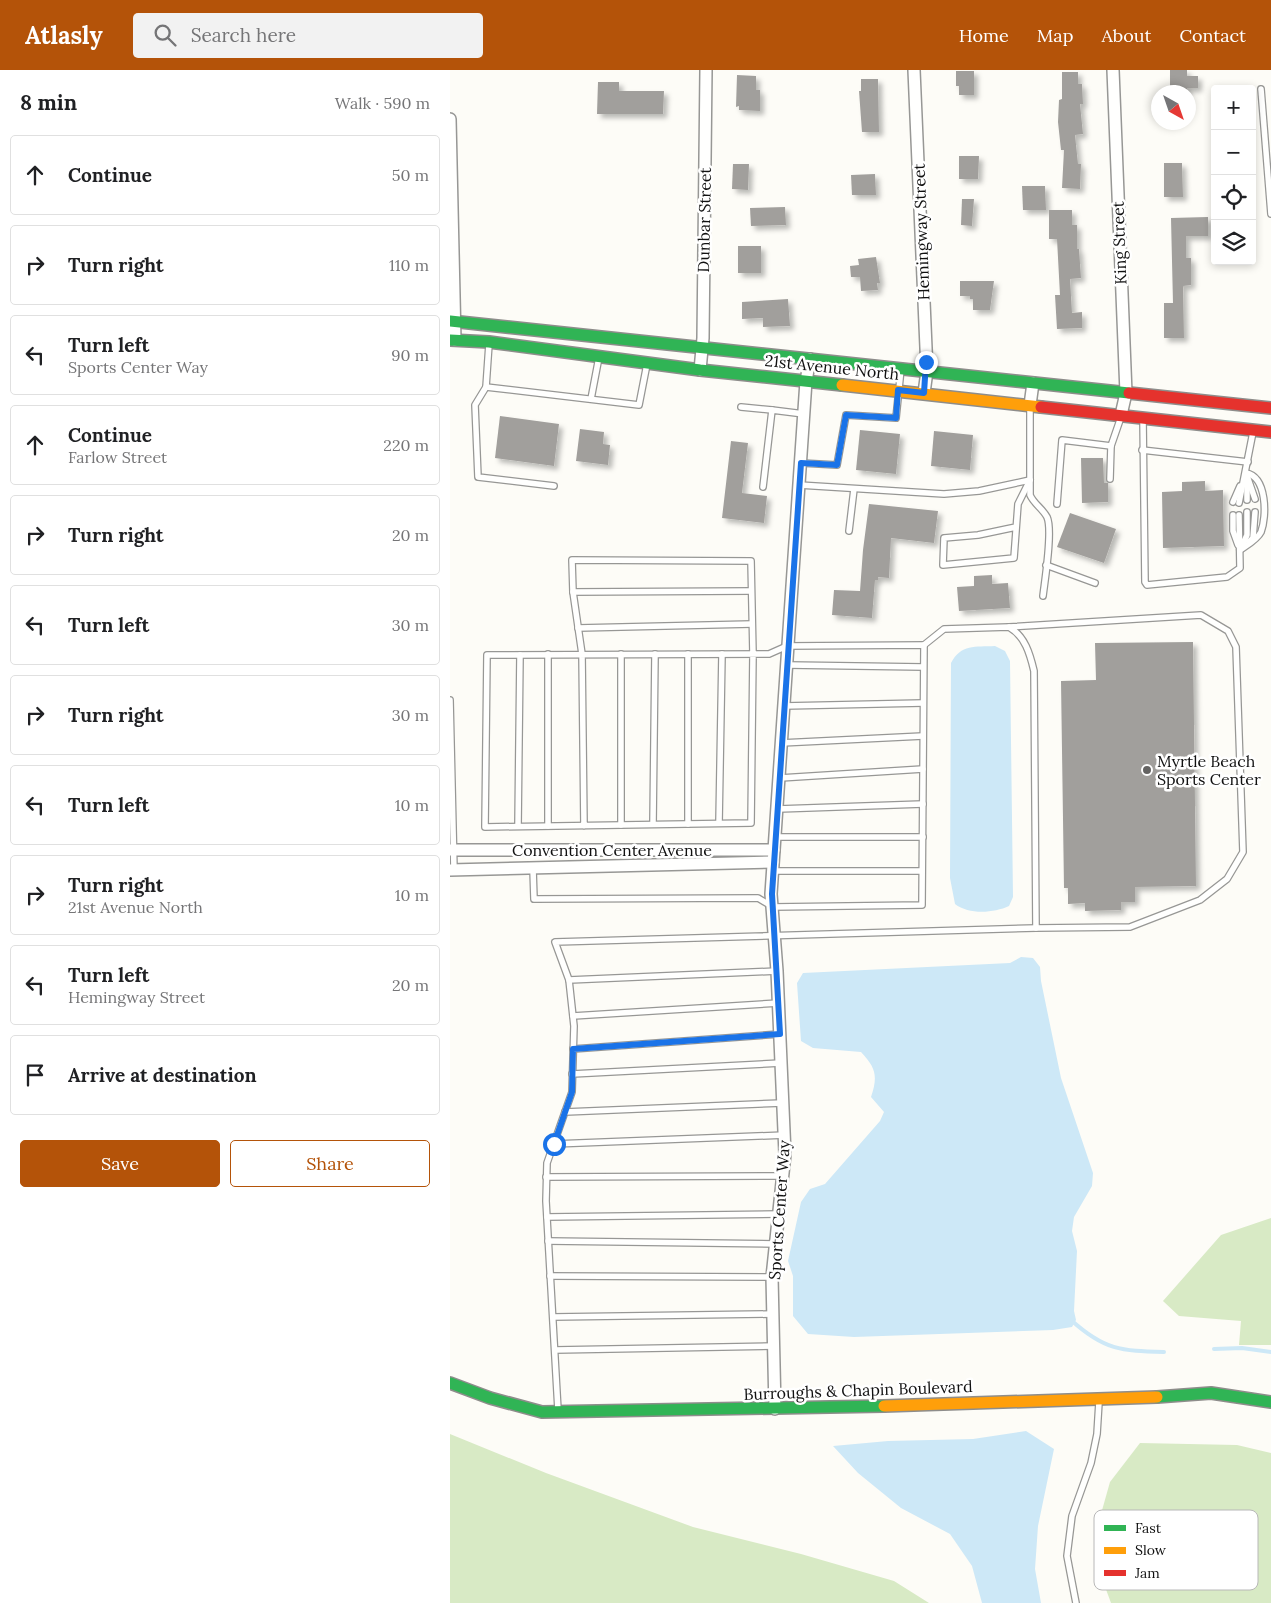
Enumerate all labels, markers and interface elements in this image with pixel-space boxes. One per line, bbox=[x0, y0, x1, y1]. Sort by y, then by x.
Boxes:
search box bbox=[133, 13, 483, 58]
text: Atlasly bbox=[25, 20, 103, 51]
icon: search bbox=[151, 21, 179, 49]
text: Search here bbox=[191, 23, 296, 47]
text: Home bbox=[959, 24, 1009, 47]
text: Map bbox=[1037, 24, 1073, 47]
text: About bbox=[1101, 24, 1151, 47]
text: Contact bbox=[1179, 24, 1246, 47]
north arrow bbox=[1151, 85, 1196, 130]
map controls bbox=[1211, 85, 1256, 265]
button: + bbox=[1211, 85, 1256, 130]
text: 8 min bbox=[20, 89, 77, 116]
text: Walk · 590 m bbox=[335, 93, 430, 113]
button: − bbox=[1211, 130, 1256, 175]
icon: ahead bbox=[21, 161, 49, 189]
street label: Hemingway Street bbox=[909, 162, 933, 301]
text: Continue bbox=[68, 163, 152, 187]
text: 50 m bbox=[392, 165, 429, 185]
street label: Dunbar Street bbox=[693, 166, 715, 273]
button: locate bbox=[1211, 175, 1256, 220]
street label: King Street bbox=[1108, 200, 1130, 285]
button: layers bbox=[1211, 220, 1256, 265]
icon: right bbox=[21, 251, 49, 279]
text: Turn right bbox=[68, 253, 164, 277]
text: 110 m bbox=[389, 255, 429, 275]
text: Turn left bbox=[68, 333, 149, 357]
icon: left bbox=[21, 341, 49, 369]
text: 90 m bbox=[391, 345, 429, 365]
street label: 21st Avenue North bbox=[764, 350, 901, 384]
route end bbox=[915, 351, 938, 374]
text: Sports Center Way bbox=[68, 357, 208, 377]
text: Continue bbox=[68, 423, 152, 447]
icon: ahead bbox=[21, 431, 49, 459]
text: 220 m bbox=[383, 435, 429, 455]
text: Farlow Street bbox=[68, 447, 167, 467]
icon: right bbox=[21, 521, 49, 549]
text: Turn right bbox=[68, 523, 164, 547]
text: 20 m bbox=[392, 525, 429, 545]
icon: left bbox=[21, 611, 49, 639]
text: Turn left bbox=[68, 613, 149, 637]
text: 30 m bbox=[392, 615, 429, 635]
icon: right bbox=[21, 701, 49, 729]
text: Turn right bbox=[68, 703, 164, 727]
text: 30 m bbox=[392, 705, 429, 725]
place label: Myrtle Beach Sports Center bbox=[1157, 751, 1261, 789]
marker: Myrtle Beach Sports Center bbox=[1141, 764, 1153, 776]
icon: left bbox=[21, 791, 49, 819]
text: Turn left bbox=[68, 793, 149, 817]
text: 10 m bbox=[395, 795, 429, 815]
street label: Convention Center Avenue bbox=[512, 840, 712, 860]
text: Turn right bbox=[68, 873, 164, 897]
icon: right bbox=[21, 881, 49, 909]
text: 10 m bbox=[395, 885, 429, 905]
text: 21st Avenue North bbox=[68, 897, 203, 917]
text: Turn left bbox=[68, 963, 149, 987]
icon: left bbox=[21, 971, 49, 999]
text: 20 m bbox=[392, 975, 429, 995]
text: Hemingway Street bbox=[68, 987, 205, 1007]
icon: arrive bbox=[21, 1061, 49, 1089]
text: Arrive at destination bbox=[68, 1063, 257, 1087]
route start bbox=[543, 1133, 566, 1156]
street label: Sports Center Way bbox=[764, 1139, 794, 1281]
button: Save bbox=[20, 1140, 220, 1187]
button: Share bbox=[230, 1140, 430, 1187]
street label: Burroughs & Chapin Boulevard bbox=[743, 1376, 973, 1404]
legend bbox=[1094, 1510, 1258, 1590]
text: Fast bbox=[1135, 1519, 1162, 1537]
text: Slow bbox=[1135, 1541, 1167, 1559]
text: Jam bbox=[1134, 1564, 1160, 1582]

